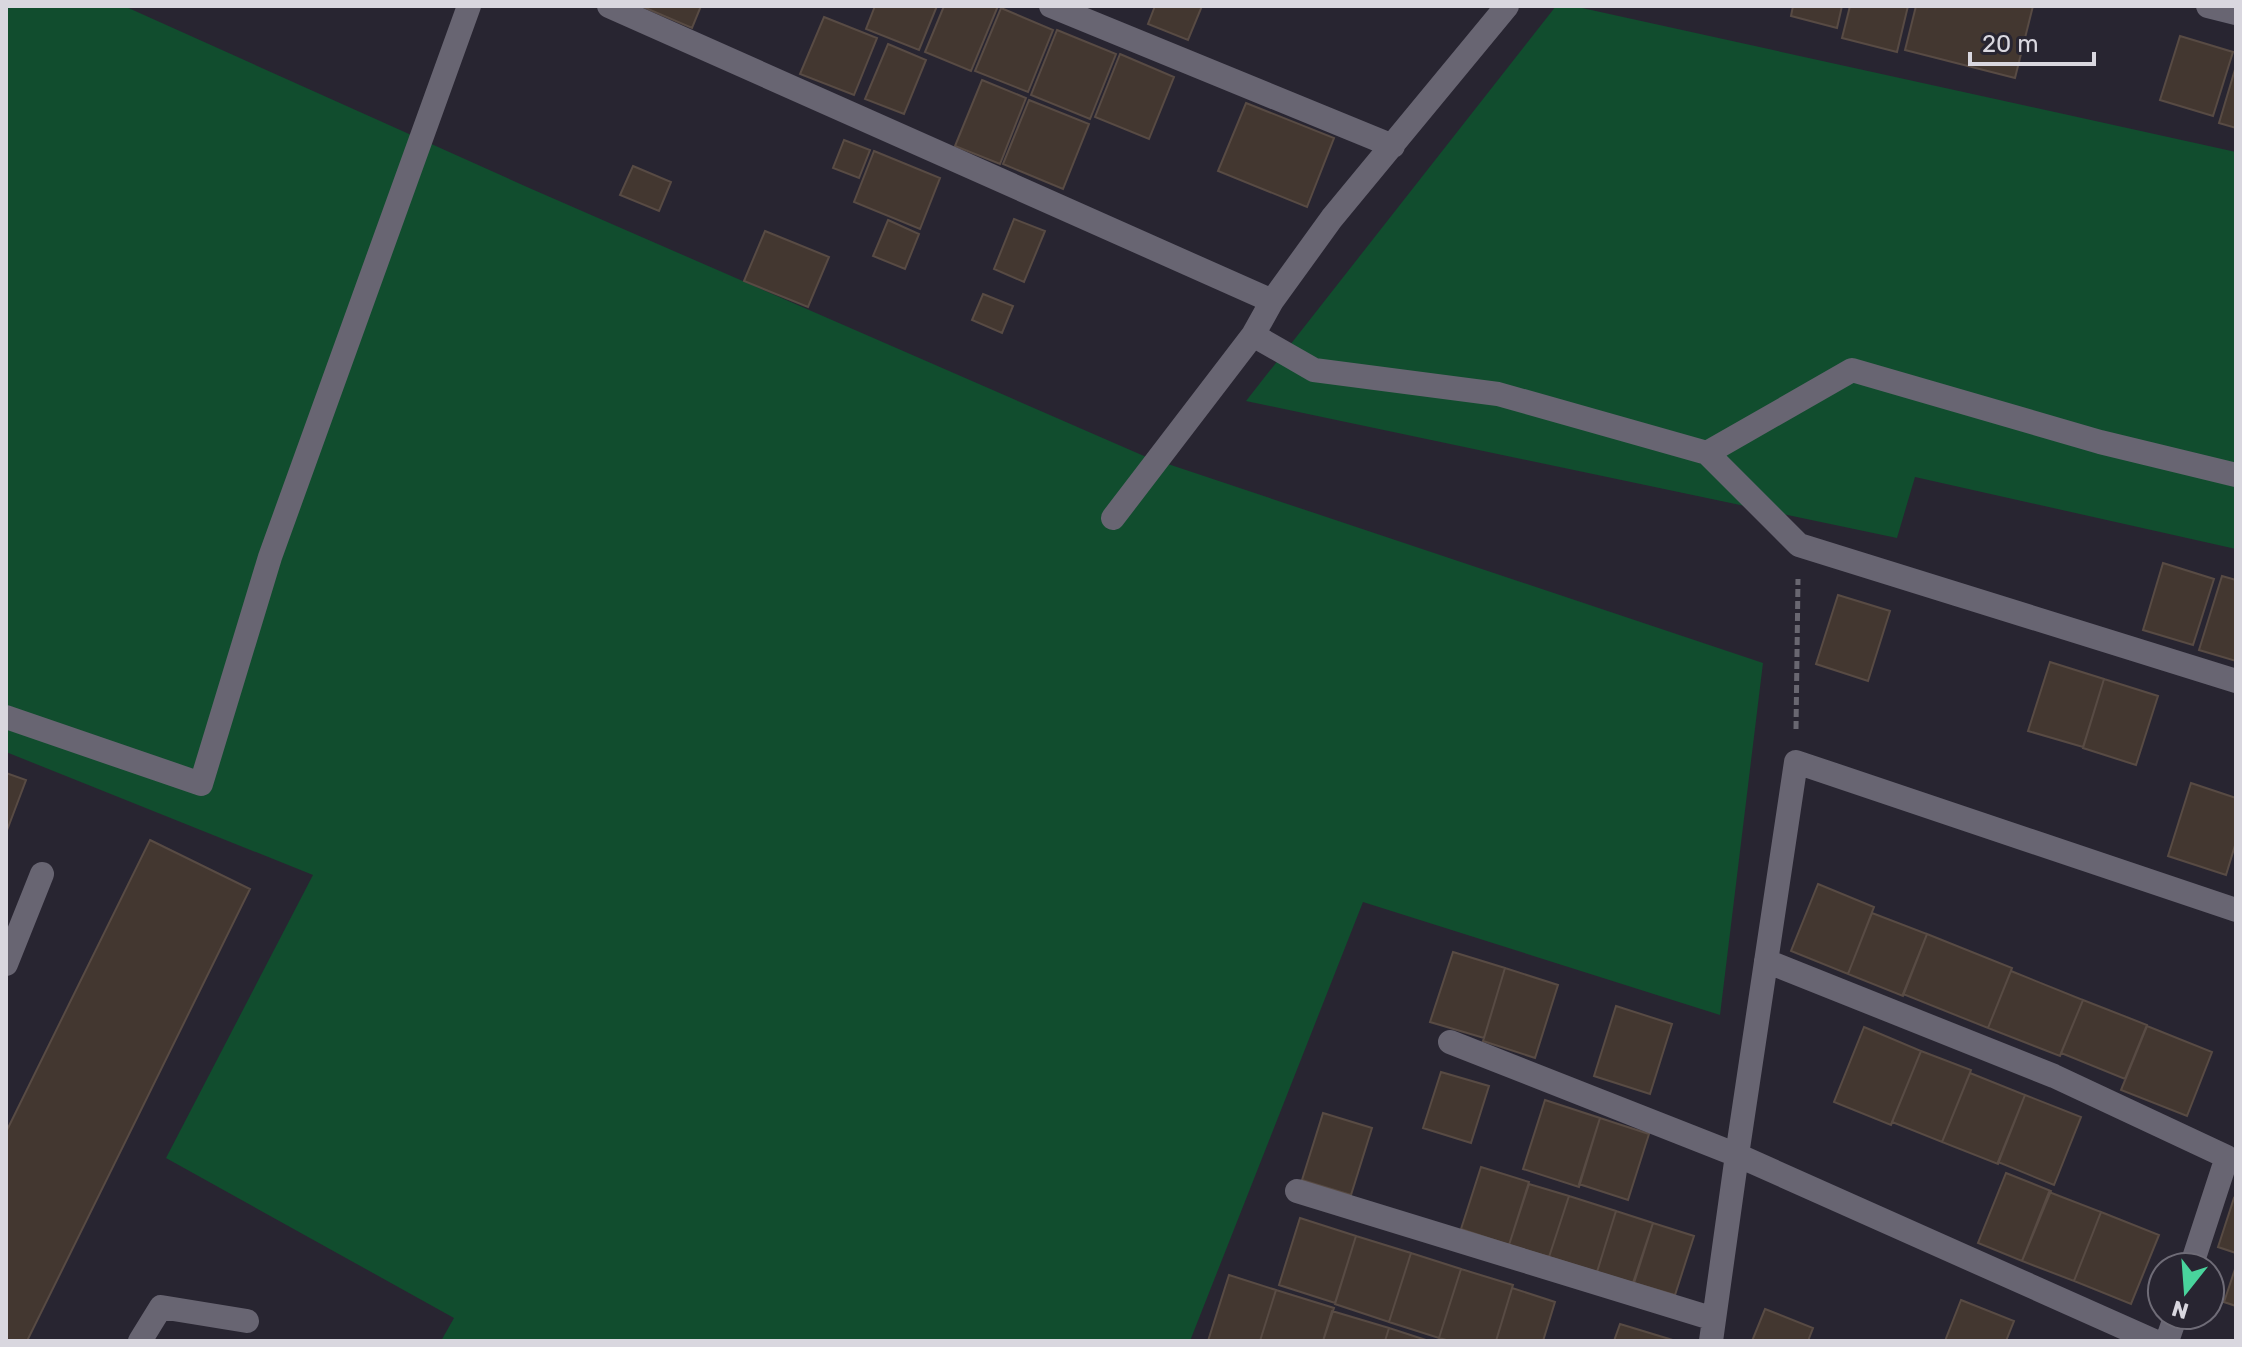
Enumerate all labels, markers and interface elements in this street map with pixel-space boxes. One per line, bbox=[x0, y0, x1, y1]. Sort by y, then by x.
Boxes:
scale bar bbox=[1970, 16, 2094, 66]
text: 20 m bbox=[1982, 30, 2039, 58]
north arrow bbox=[2146, 1251, 2226, 1331]
text: N bbox=[2169, 1294, 2192, 1325]

